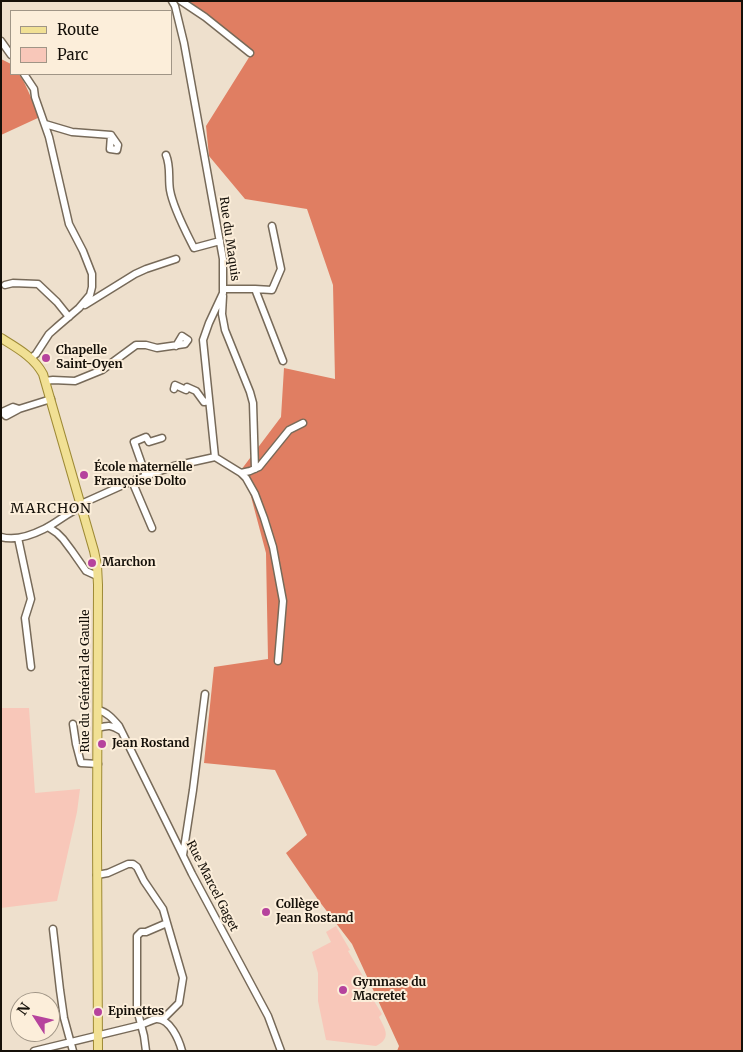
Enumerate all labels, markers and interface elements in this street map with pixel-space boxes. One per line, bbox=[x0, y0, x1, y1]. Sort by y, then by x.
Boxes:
legend bbox=[10, 10, 172, 75]
text: Route bbox=[57, 20, 99, 39]
text: Parc bbox=[57, 45, 88, 64]
street label: Rue du Maquis bbox=[216, 196, 242, 282]
place label: Chapelle Saint-Oyen bbox=[56, 344, 123, 372]
marker: Chapelle Saint-Oyen bbox=[40, 352, 52, 364]
place label: École maternelle Françoise Dolto bbox=[94, 461, 192, 489]
marker: École maternelle Françoise Dolto bbox=[78, 469, 90, 481]
district label: MARCHON bbox=[9, 501, 93, 517]
place label: Marchon bbox=[102, 556, 156, 570]
marker: Marchon bbox=[86, 557, 98, 569]
street label: Rue du Général de Gaulle bbox=[79, 610, 93, 752]
place label: Jean Rostand bbox=[112, 737, 190, 751]
marker: Jean Rostand bbox=[96, 738, 108, 750]
street label: Rue Marcel Gaget bbox=[183, 838, 241, 934]
place label: Collège Jean Rostand bbox=[276, 898, 354, 926]
marker: Collège Jean Rostand bbox=[260, 906, 272, 918]
place label: Gymnase du Macretet bbox=[353, 976, 426, 1004]
marker: Gymnase du Macretet bbox=[337, 984, 349, 996]
north arrow bbox=[10, 992, 60, 1042]
text: N bbox=[13, 999, 34, 1019]
place label: Epinettes bbox=[108, 1005, 164, 1019]
marker: Epinettes bbox=[92, 1006, 104, 1018]

